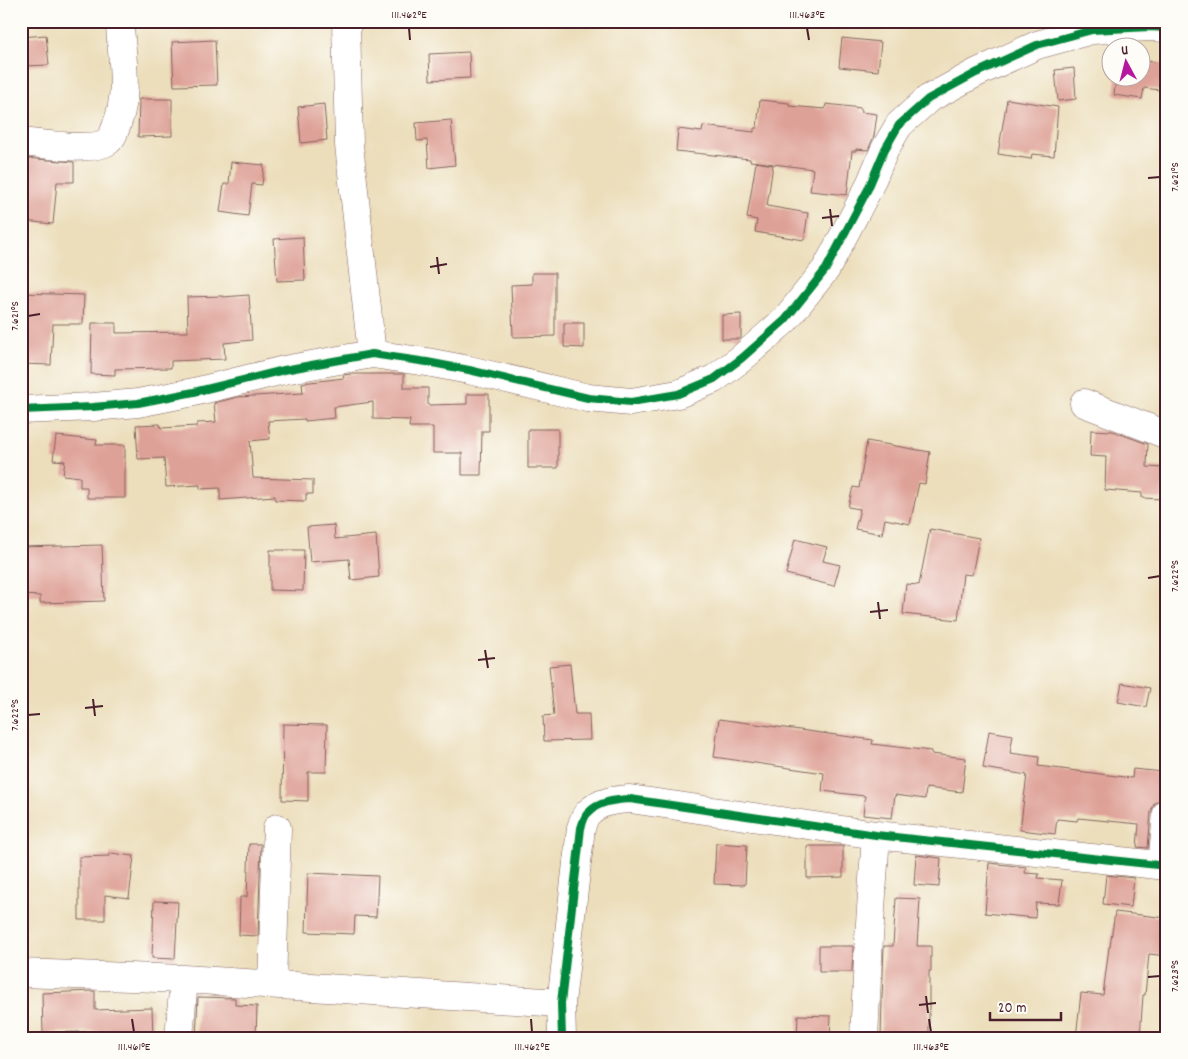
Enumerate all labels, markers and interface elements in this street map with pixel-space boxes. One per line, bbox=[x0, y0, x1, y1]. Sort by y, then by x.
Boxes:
text: 111.462°E bbox=[391, 7, 427, 24]
text: 111.463°E bbox=[789, 7, 825, 24]
north arrow bbox=[1100, 38, 1150, 88]
text: U bbox=[1120, 41, 1129, 61]
text: 7.621°S bbox=[1167, 162, 1184, 192]
text: 7.621°S bbox=[7, 301, 24, 331]
text: 7.622°S bbox=[1167, 560, 1184, 592]
text: 7.622°S bbox=[7, 699, 24, 731]
text: 7.623°S bbox=[1167, 960, 1184, 992]
scale bar bbox=[990, 989, 1062, 1021]
text: 20 m bbox=[998, 998, 1026, 1020]
text: 111.461°E bbox=[118, 1039, 151, 1056]
text: 111.462°E bbox=[514, 1039, 550, 1056]
text: 111.463°E bbox=[913, 1039, 949, 1056]

